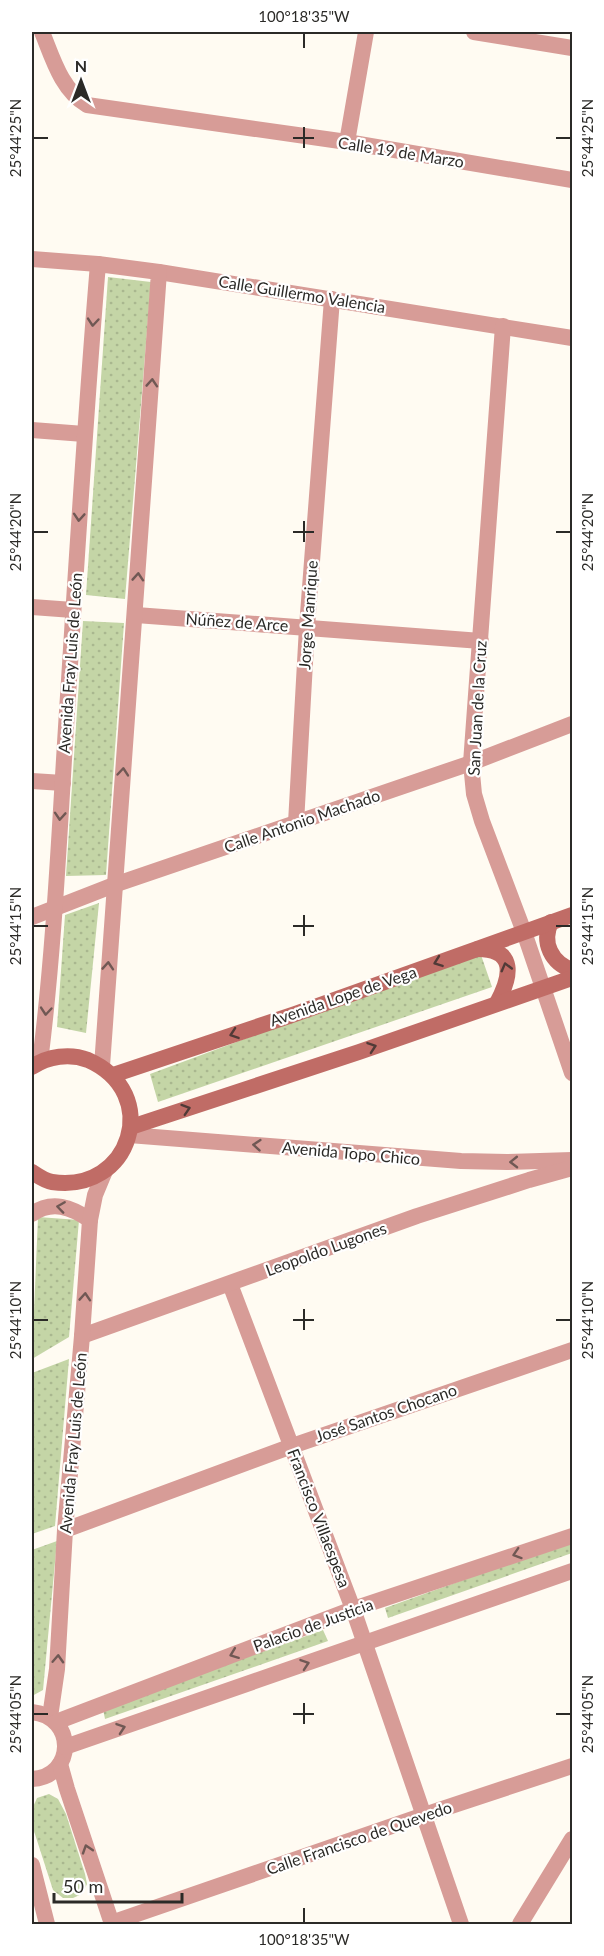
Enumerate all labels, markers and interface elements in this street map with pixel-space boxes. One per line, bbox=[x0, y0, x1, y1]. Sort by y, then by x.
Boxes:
text: 100°18'35"W bbox=[258, 7, 350, 25]
north arrow bbox=[51, 51, 111, 111]
text: N bbox=[75, 56, 87, 75]
text: 25°44'25"N bbox=[6, 99, 24, 177]
text: 25°44'25"N bbox=[578, 99, 596, 177]
street label: Calle 19 de Marzo bbox=[337, 132, 466, 171]
street label: Calle Guillermo Valencia bbox=[217, 271, 387, 316]
one-way arrow bbox=[87, 318, 100, 327]
one-way arrow bbox=[145, 378, 158, 387]
text: 25°44'20"N bbox=[6, 493, 24, 571]
text: 25°44'20"N bbox=[578, 493, 596, 571]
one-way arrow bbox=[73, 512, 86, 521]
street label: Jorge Manrique bbox=[294, 560, 321, 670]
street label: Avenida Fray Luis de León bbox=[54, 572, 85, 754]
one-way arrow bbox=[132, 573, 145, 582]
street label: Núñez de Arce bbox=[185, 608, 289, 635]
street label: San Juan de la Cruz bbox=[463, 640, 490, 776]
one-way arrow bbox=[116, 767, 129, 776]
street label: Calle Antonio Machado bbox=[221, 785, 382, 856]
one-way arrow bbox=[54, 812, 67, 821]
text: 25°44'15"N bbox=[6, 887, 24, 965]
text: 25°44'15"N bbox=[578, 887, 596, 965]
one-way arrow bbox=[433, 955, 444, 968]
street label: Avenida Lope de Vega bbox=[267, 961, 419, 1030]
one-way arrow bbox=[102, 962, 115, 971]
one-way arrow bbox=[500, 962, 513, 972]
one-way arrow bbox=[40, 1006, 53, 1015]
one-way arrow bbox=[230, 1027, 240, 1039]
one-way arrow bbox=[366, 1042, 376, 1055]
one-way arrow bbox=[180, 1103, 191, 1116]
street label: Avenida Topo Chico bbox=[281, 1137, 421, 1168]
one-way arrow bbox=[252, 1139, 261, 1152]
one-way arrow bbox=[510, 1156, 519, 1168]
one-way arrow bbox=[57, 1202, 66, 1214]
street label: Leopoldo Lugones bbox=[263, 1218, 389, 1279]
text: 25°44'10"N bbox=[6, 1281, 24, 1359]
text: 25°44'10"N bbox=[578, 1281, 596, 1359]
one-way arrow bbox=[78, 1293, 91, 1302]
street label: Avenida Fray Luis de León bbox=[55, 1352, 90, 1534]
street label: José Santos Chocano bbox=[313, 1379, 459, 1446]
street label: Francisco Villaespesa bbox=[284, 1446, 355, 1590]
one-way arrow bbox=[512, 1547, 523, 1559]
street label: Palacio de Justicia bbox=[250, 1594, 375, 1655]
one-way arrow bbox=[229, 1647, 240, 1659]
one-way arrow bbox=[51, 1655, 64, 1664]
one-way arrow bbox=[299, 1659, 310, 1671]
text: 25°44'05"N bbox=[6, 1675, 24, 1753]
text: 25°44'05"N bbox=[578, 1675, 596, 1753]
one-way arrow bbox=[115, 1723, 126, 1735]
street label: Calle Francisco de Quevedo bbox=[264, 1797, 454, 1878]
one-way arrow bbox=[81, 1844, 94, 1855]
scale bar bbox=[54, 1866, 182, 1904]
text: 50 m bbox=[63, 1875, 103, 1897]
text: 100°18'35"W bbox=[258, 1930, 350, 1948]

